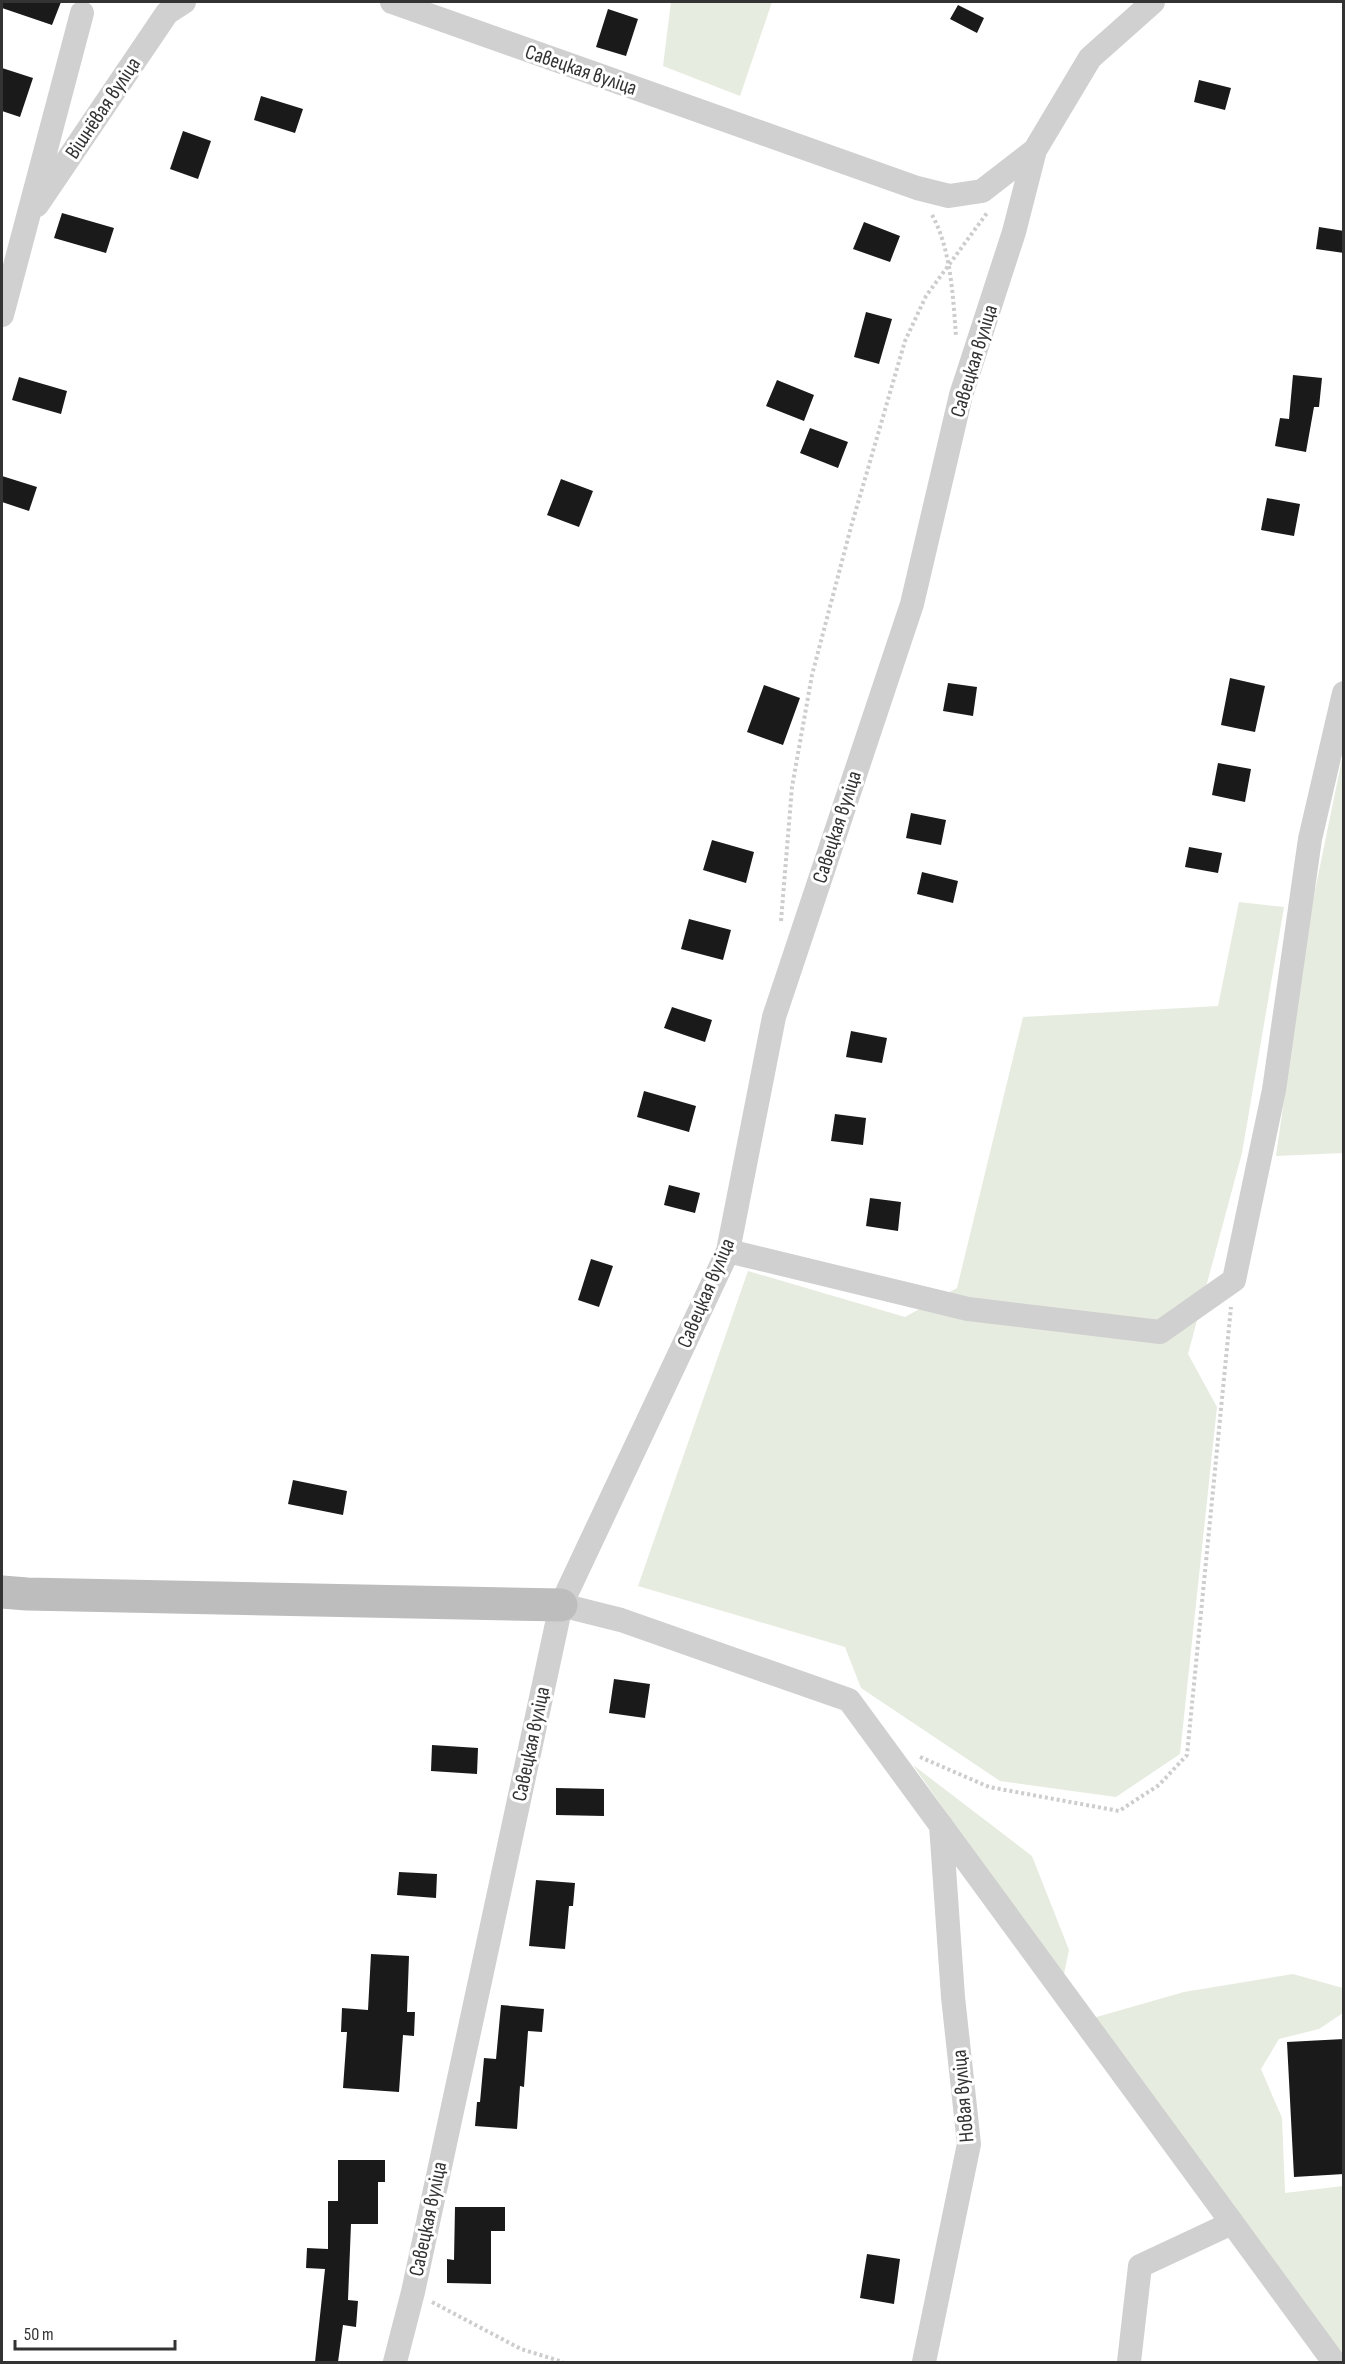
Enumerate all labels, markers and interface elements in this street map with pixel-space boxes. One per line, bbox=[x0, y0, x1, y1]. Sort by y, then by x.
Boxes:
street label: Савецкая вуліца bbox=[522, 39, 640, 101]
street label: Вішнёвая вуліца bbox=[60, 52, 146, 164]
street label: Савецкая вуліца bbox=[945, 302, 1003, 420]
street label: Савецкая вуліца bbox=[807, 768, 867, 886]
street label: Савецкая вуліца bbox=[672, 1235, 740, 1351]
street label: Савецкая вуліца bbox=[507, 1684, 555, 1804]
street label: Новая вуліца bbox=[947, 2049, 979, 2143]
street label: Савецкая вуліца bbox=[404, 2159, 452, 2279]
scale bar bbox=[15, 2313, 176, 2351]
text: 50 m bbox=[24, 2324, 54, 2345]

